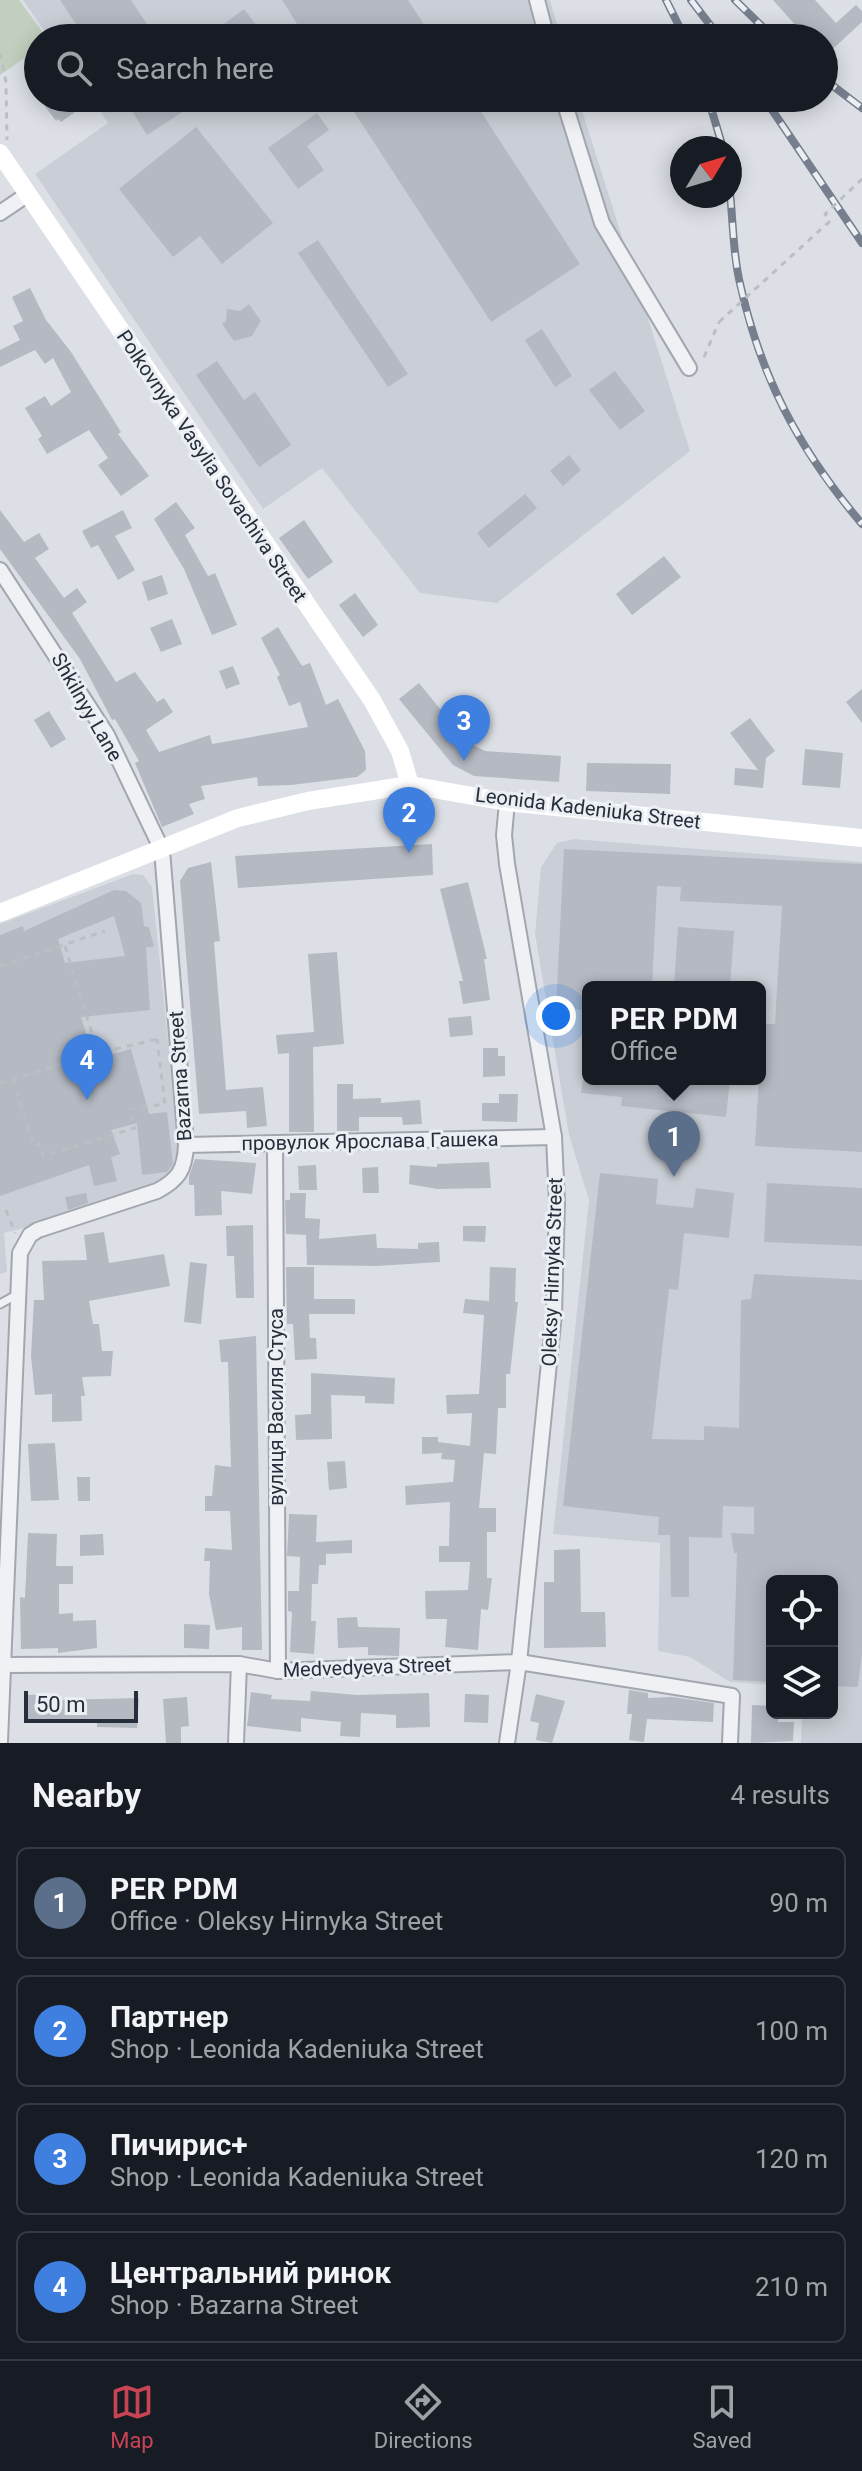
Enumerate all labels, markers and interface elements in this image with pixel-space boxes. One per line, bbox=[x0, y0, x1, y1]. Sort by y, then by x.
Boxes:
search box bbox=[24, 24, 838, 112]
icon: search bbox=[52, 46, 96, 90]
text: Search here bbox=[116, 51, 274, 86]
north arrow bbox=[670, 136, 742, 208]
street label: Polkovnyka Vasylia Sovachiva Street bbox=[112, 325, 312, 607]
street label: Shkilnyy Lane bbox=[46, 649, 128, 765]
pin: 3 bbox=[438, 695, 490, 761]
street label: Leonida Kadeniuka Street bbox=[474, 782, 702, 834]
pin: 2 bbox=[383, 787, 435, 853]
popup bbox=[582, 981, 766, 1085]
your location bbox=[536, 996, 576, 1036]
text: PER PDM bbox=[610, 1001, 738, 1036]
street label: Bazarna Street bbox=[163, 1010, 197, 1142]
pin: 4 bbox=[61, 1034, 113, 1100]
text: Office bbox=[610, 1036, 677, 1066]
pin: 1 bbox=[648, 1111, 700, 1177]
street label: провулок Ярослава Гашека bbox=[241, 1127, 499, 1155]
street label: Oleksy Hirnyka Street bbox=[537, 1177, 567, 1367]
street label: вулиця Василя Стуса bbox=[264, 1308, 288, 1506]
map controls bbox=[766, 1575, 838, 1719]
button: locate bbox=[766, 1575, 838, 1647]
button: layers bbox=[766, 1647, 838, 1719]
street label: Medvedyeva Street bbox=[282, 1652, 452, 1682]
scale bar bbox=[24, 1687, 138, 1723]
text: 50 m bbox=[36, 1692, 85, 1717]
text: Nearby bbox=[32, 1775, 141, 1815]
text: 4 results bbox=[731, 1780, 830, 1810]
text: PER PDM bbox=[110, 1871, 238, 1906]
text: 1 bbox=[53, 1888, 67, 1918]
text: 90 m bbox=[770, 1888, 828, 1918]
text: Office · Oleksy Hirnyka Street bbox=[110, 1906, 443, 1936]
text: Партнер bbox=[110, 1999, 229, 2034]
text: 2 bbox=[53, 2016, 67, 2046]
text: 100 m bbox=[755, 2016, 828, 2046]
text: Shop · Leonida Kadeniuka Street bbox=[110, 2034, 484, 2064]
text: Пичирис+ bbox=[110, 2127, 248, 2162]
text: 3 bbox=[53, 2144, 67, 2174]
text: 120 m bbox=[755, 2144, 828, 2174]
text: Shop · Leonida Kadeniuka Street bbox=[110, 2162, 484, 2192]
text: Центральний ринок bbox=[110, 2255, 391, 2290]
text: 4 bbox=[53, 2272, 67, 2302]
text: 210 m bbox=[755, 2272, 828, 2302]
text: Shop · Bazarna Street bbox=[110, 2290, 359, 2320]
tab: Map bbox=[110, 2380, 154, 2453]
tab: Directions bbox=[374, 2380, 473, 2453]
tab: Saved bbox=[693, 2380, 752, 2453]

